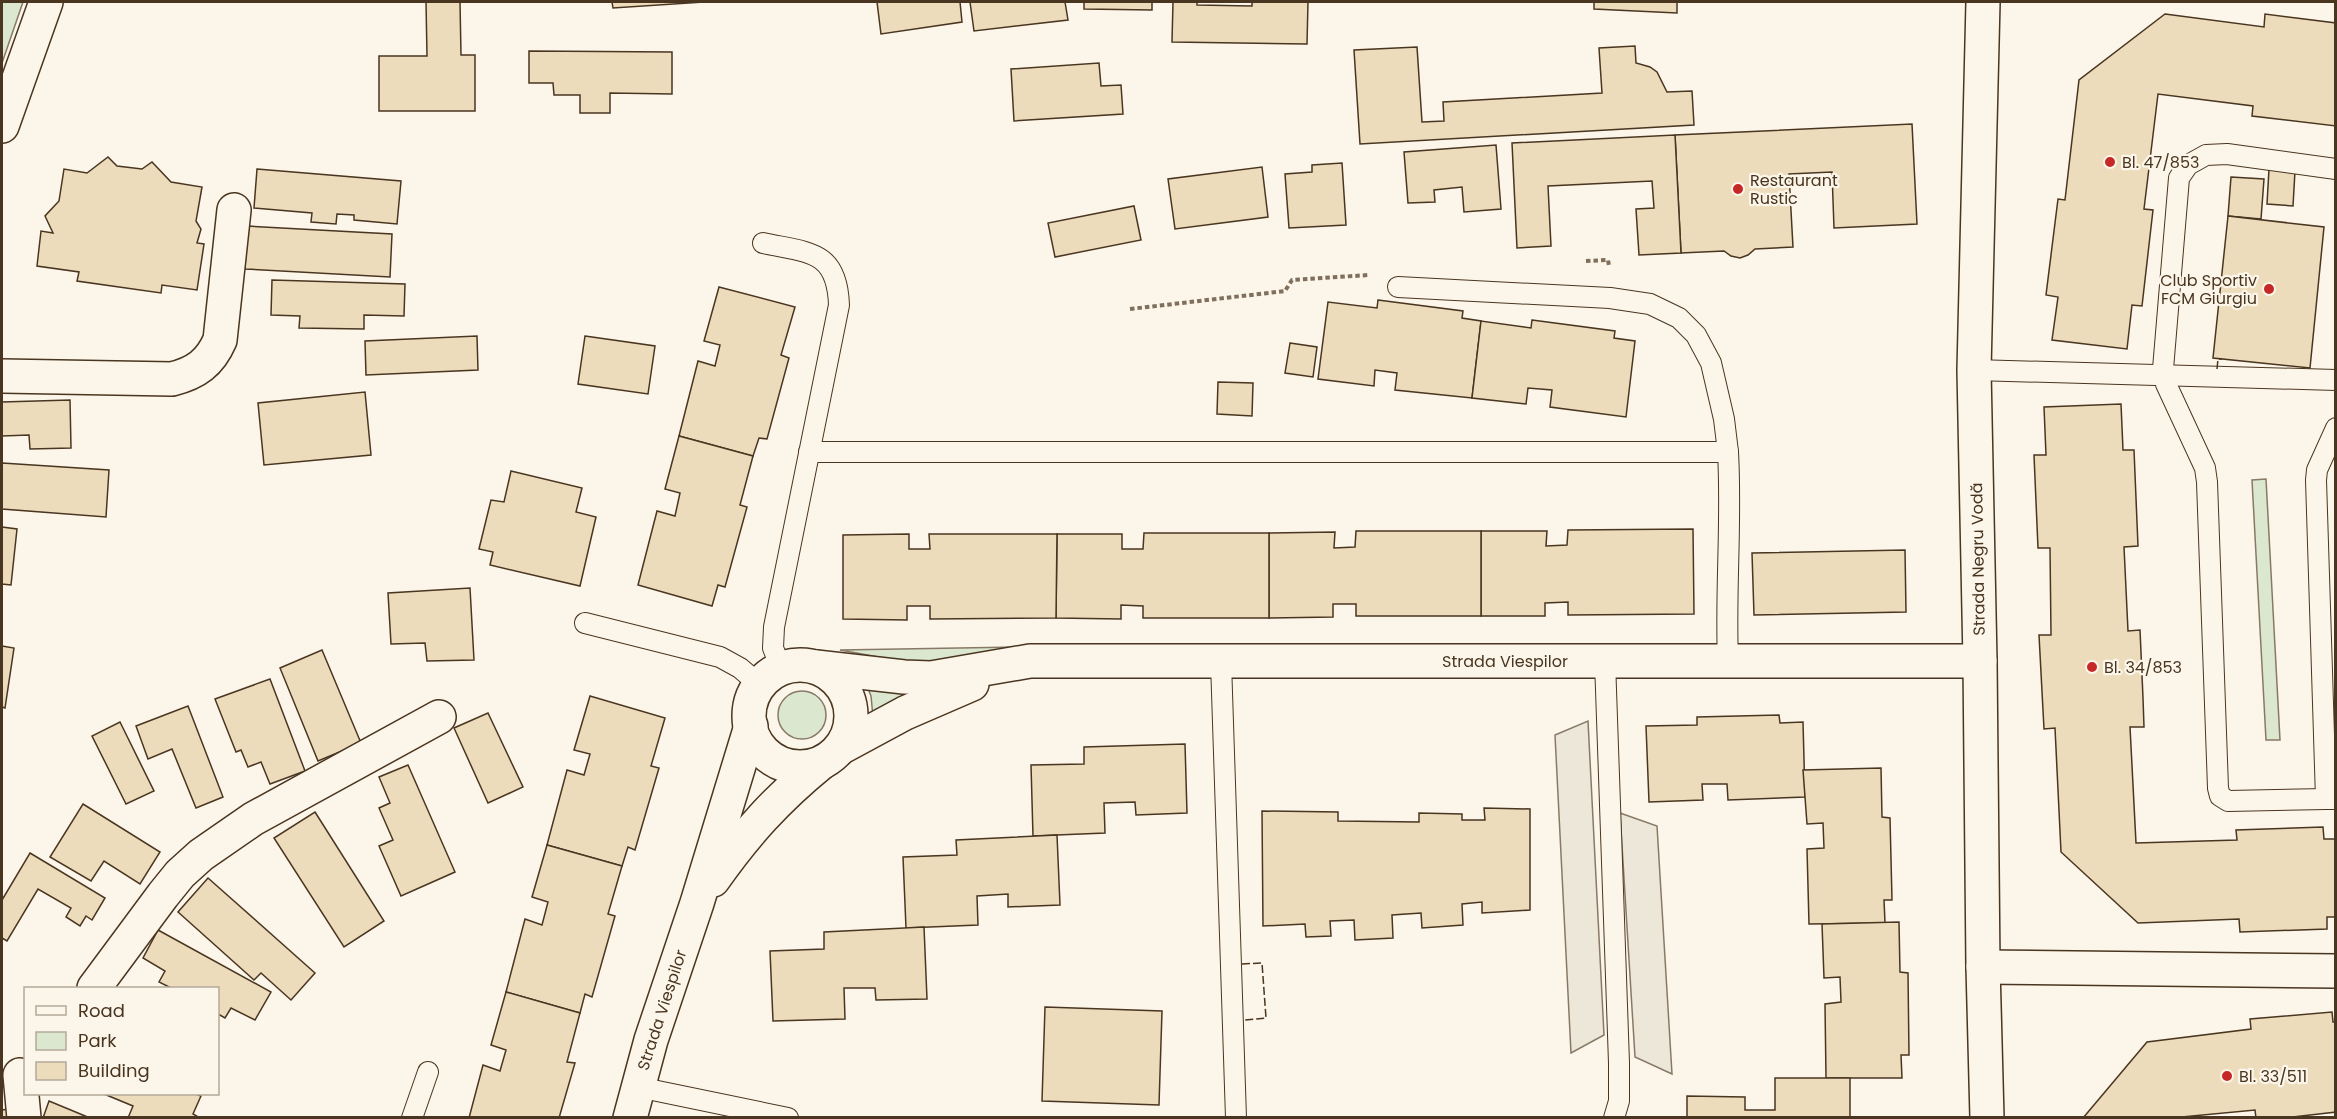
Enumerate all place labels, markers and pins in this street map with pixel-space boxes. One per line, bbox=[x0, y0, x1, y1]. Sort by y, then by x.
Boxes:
place label: Bl. 47/853 bbox=[2122, 151, 2199, 174]
marker: Bl. 47/853 bbox=[2103, 155, 2117, 169]
place label: Restaurant Rustic bbox=[1750, 169, 1838, 210]
marker: Restaurant Rustic bbox=[1731, 182, 1745, 196]
place label: Club Sportiv FCM Giurgiu bbox=[2160, 269, 2257, 310]
marker: Club Sportiv FCM Giurgiu bbox=[2262, 282, 2276, 296]
place label: Bl. 34/853 bbox=[2104, 656, 2182, 679]
marker: Bl. 34/853 bbox=[2085, 660, 2099, 674]
place label: Bl. 33/511 bbox=[2239, 1065, 2307, 1088]
marker: Bl. 33/511 bbox=[2220, 1069, 2234, 1083]

